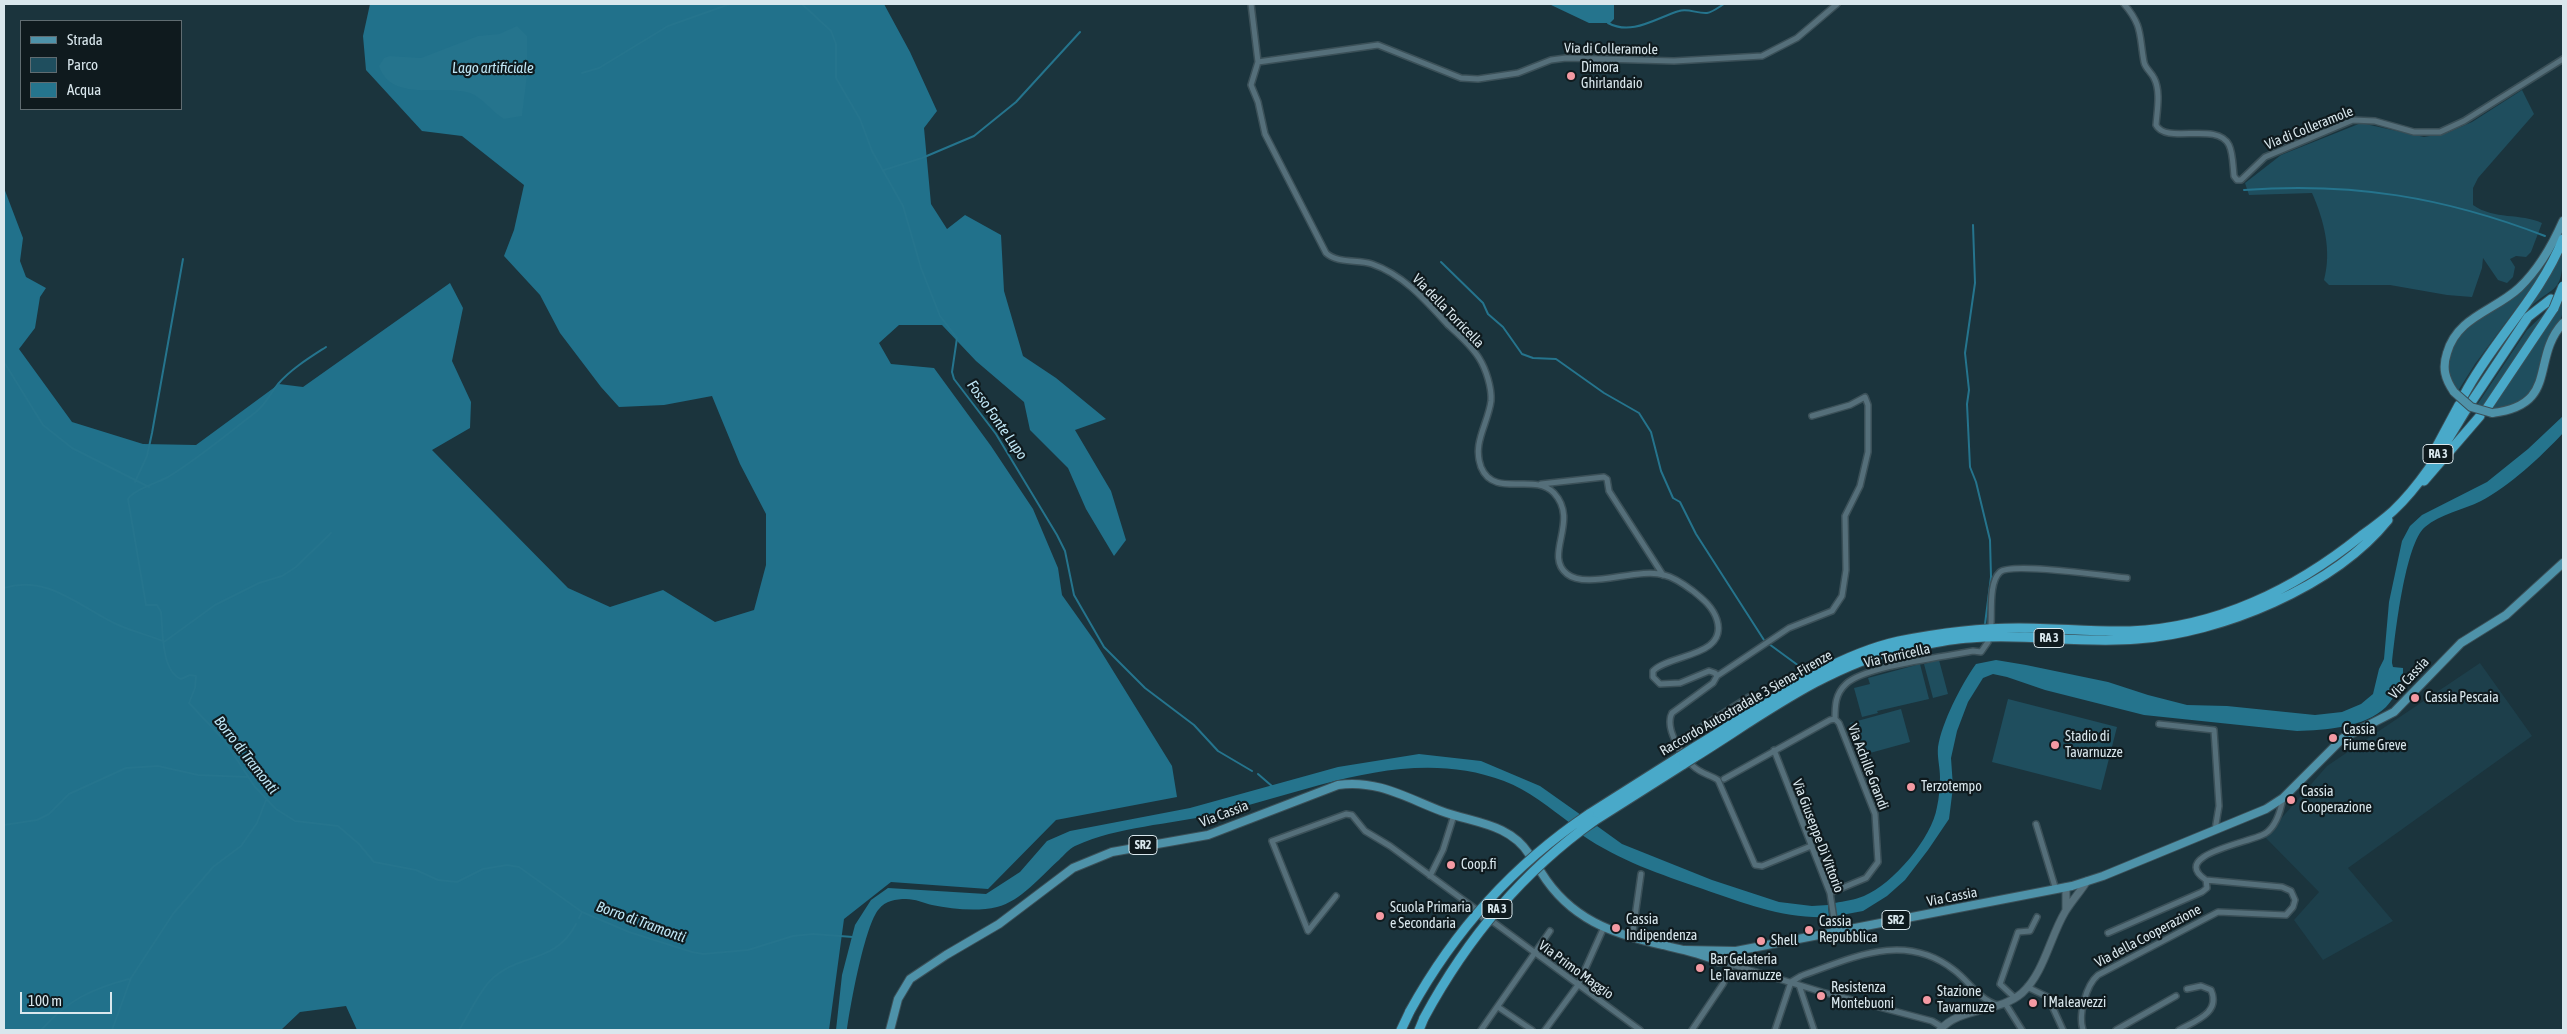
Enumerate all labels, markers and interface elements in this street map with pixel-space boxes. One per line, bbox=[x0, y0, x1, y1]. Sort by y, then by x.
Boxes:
legend bbox=[20, 20, 182, 110]
text: Strada bbox=[67, 31, 103, 48]
street label: Via di Colleramole bbox=[1564, 40, 1658, 58]
text: Parco bbox=[67, 56, 98, 73]
water label: Lago artificiale bbox=[452, 59, 534, 77]
place label: Dimora Ghirlandaio bbox=[1581, 60, 1643, 92]
marker: Dimora Ghirlandaio bbox=[1565, 70, 1577, 82]
text: Acqua bbox=[67, 81, 101, 98]
street label: Via di Colleramole bbox=[2262, 103, 2356, 153]
street label: Via della Torricella bbox=[1409, 271, 1487, 351]
water label: Fosso Fonte Lupo bbox=[963, 377, 1031, 463]
road number: RA 3 bbox=[2423, 444, 2453, 464]
road number: RA 3 bbox=[2034, 628, 2064, 648]
street label: Via Torricella bbox=[1862, 640, 1932, 672]
street label: Raccordo Autostradale 3 Siena-Firenze bbox=[1657, 647, 1835, 759]
street label: Via Cassia bbox=[2385, 654, 2433, 702]
place label: Cassia Pescaia bbox=[2425, 690, 2499, 706]
marker: Cassia Pescaia bbox=[2409, 692, 2421, 704]
water label: Borro di Tramonti bbox=[210, 712, 282, 798]
street label: Via Achille Grandi bbox=[1844, 722, 1892, 812]
place label: Cassia Fiume Greve bbox=[2343, 722, 2407, 754]
place label: Stadio di Tavarnuzze bbox=[2065, 729, 2123, 762]
marker: Cassia Fiume Greve bbox=[2327, 732, 2339, 744]
marker: Stadio di Tavarnuzze bbox=[2049, 739, 2061, 751]
street label: Via Giuseppe Di Vittorio bbox=[1789, 777, 1847, 895]
place label: Terzotempo bbox=[1921, 779, 1982, 795]
marker: Terzotempo bbox=[1905, 781, 1917, 793]
place label: Cassia Cooperazione bbox=[2301, 784, 2372, 816]
marker: Cassia Cooperazione bbox=[2285, 794, 2297, 806]
street label: Via Cassia bbox=[1197, 797, 1251, 831]
road number: SR2 bbox=[1129, 836, 1157, 854]
place label: Coop.fi bbox=[1461, 857, 1497, 873]
marker: Coop.fi bbox=[1445, 859, 1457, 871]
street label: Via Cassia bbox=[1925, 884, 1979, 910]
water label: Borro di Tramonti bbox=[594, 898, 688, 946]
place label: Scuola Primaria e Secondaria bbox=[1390, 900, 1471, 932]
road number: RA 3 bbox=[1482, 900, 1512, 919]
street label: Via della Cooperazione bbox=[2092, 901, 2204, 971]
marker: Scuola Primaria e Secondaria bbox=[1374, 910, 1386, 922]
road number: SR2 bbox=[1882, 910, 1910, 930]
place label: Cassia Indipendenza bbox=[1626, 912, 1697, 944]
place label: Cassia Repubblica bbox=[1819, 914, 1878, 946]
marker: Cassia Indipendenza bbox=[1610, 922, 1622, 934]
marker: Cassia Repubblica bbox=[1803, 924, 1815, 936]
place label: Shell bbox=[1771, 933, 1797, 949]
marker: Shell bbox=[1755, 935, 1767, 947]
street label: Via Primo Maggio bbox=[1535, 937, 1617, 1003]
place label: Bar Gelateria Le Tavarnuzze bbox=[1710, 952, 1781, 984]
marker: Bar Gelateria Le Tavarnuzze bbox=[1694, 962, 1706, 974]
place label: Resistenza Montebuoni bbox=[1831, 980, 1894, 1012]
scale bar bbox=[22, 982, 115, 1014]
place label: Stazione Tavarnuzze bbox=[1937, 984, 1995, 1016]
marker: Resistenza Montebuoni bbox=[1815, 990, 1827, 1002]
text: 100 m bbox=[28, 992, 62, 1009]
marker: Stazione Tavarnuzze bbox=[1921, 994, 1933, 1006]
place label: I Maleavezzi bbox=[2043, 995, 2106, 1011]
marker: I Maleavezzi bbox=[2027, 997, 2039, 1009]

